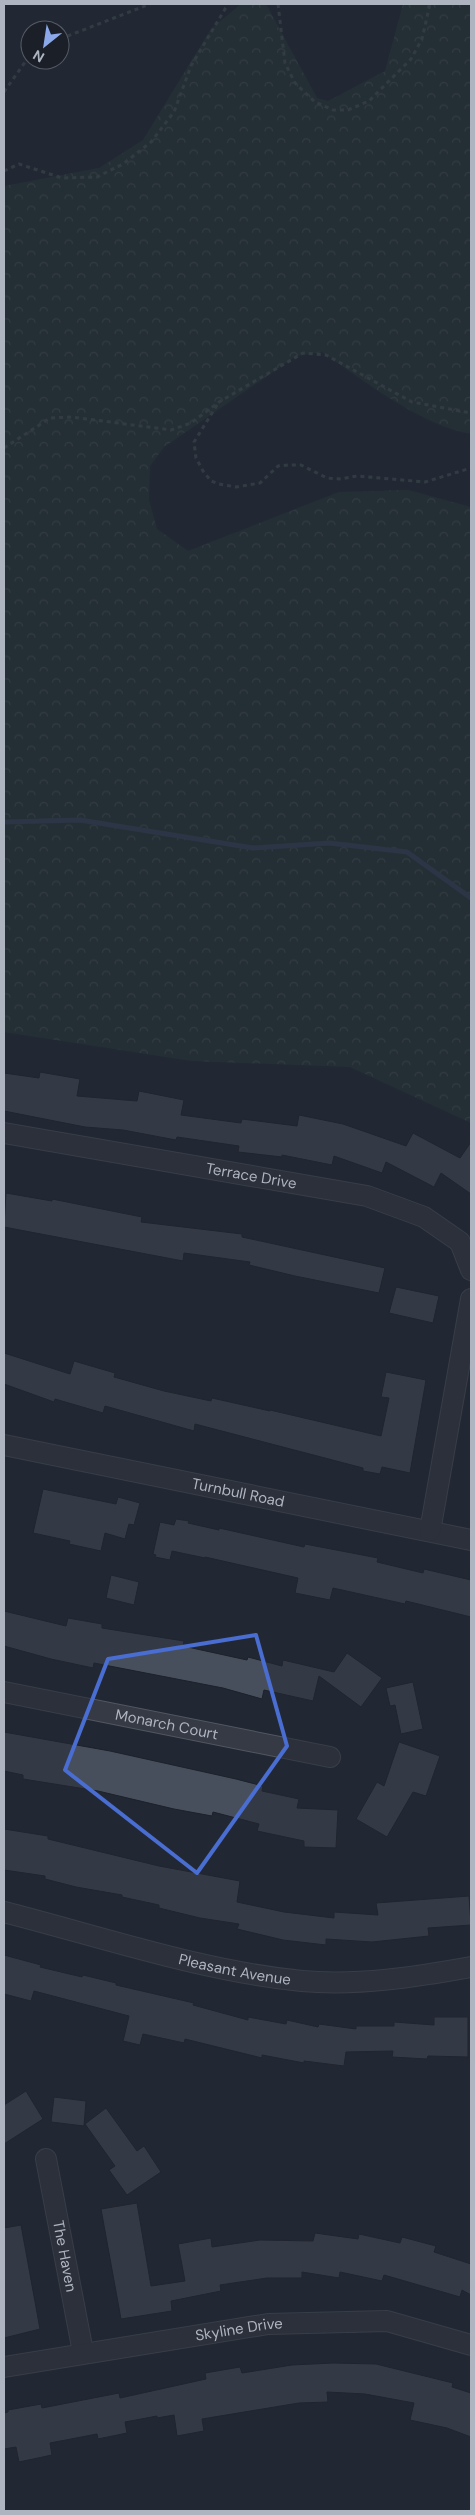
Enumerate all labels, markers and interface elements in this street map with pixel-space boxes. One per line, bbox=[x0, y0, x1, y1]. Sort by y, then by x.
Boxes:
north arrow bbox=[20, 20, 70, 70]
text: N bbox=[30, 46, 47, 67]
street label: Terrace Drive bbox=[204, 1158, 298, 1194]
street label: Turnbull Road bbox=[190, 1473, 286, 1512]
street label: Monarch Court bbox=[114, 1704, 220, 1745]
street label: Pleasant Avenue bbox=[176, 1949, 292, 1990]
street label: The Haven bbox=[48, 2219, 81, 2294]
street label: Skyline Drive bbox=[194, 2314, 283, 2346]

